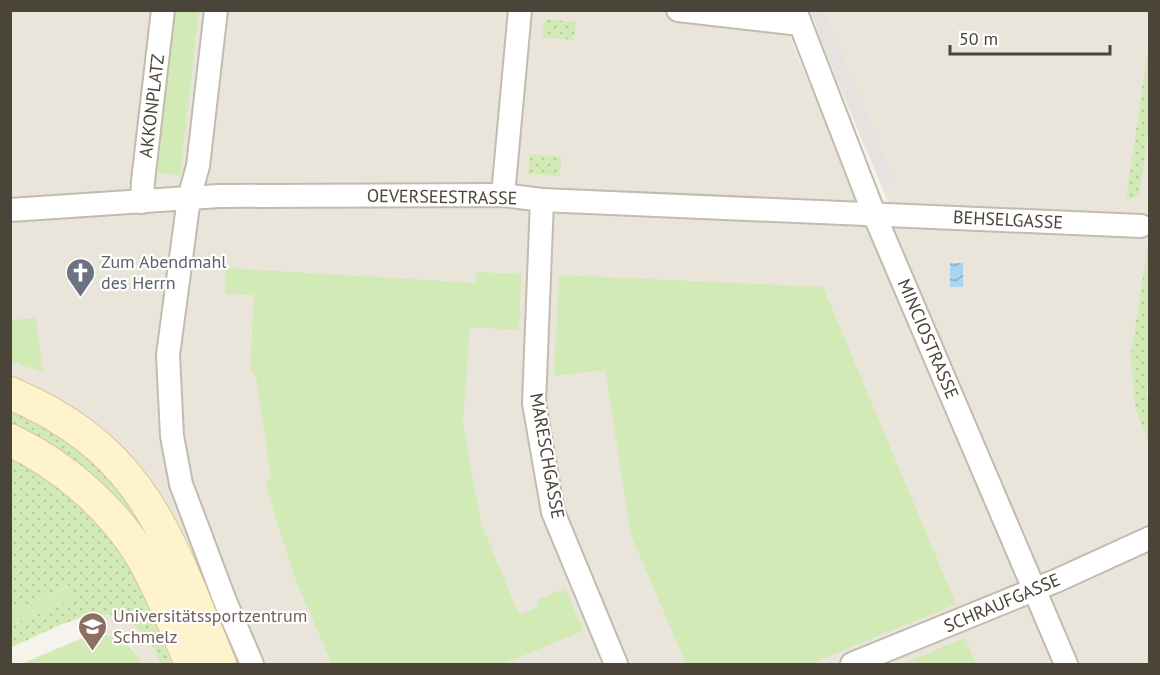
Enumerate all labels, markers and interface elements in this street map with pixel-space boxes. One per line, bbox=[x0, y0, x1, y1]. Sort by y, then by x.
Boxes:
scale bar bbox=[950, 18, 1110, 56]
text: 50 m bbox=[959, 27, 998, 50]
street label: AKKONPLATZ bbox=[134, 53, 169, 159]
street label: OEVERSEESTRASSE bbox=[367, 184, 517, 209]
street label: BEHSELGASSE bbox=[953, 205, 1063, 234]
place label: Zum Abendmahl des Herrn bbox=[101, 250, 227, 294]
church icon: Zum Abendmahl des Herrn bbox=[64, 256, 96, 298]
street label: MINCIOSTRASSE bbox=[893, 275, 964, 402]
street label: MARESCHGASSE bbox=[525, 391, 570, 521]
street label: SCHRAUFGASSE bbox=[940, 568, 1063, 637]
place label: Universitätssportzentrum Schmelz bbox=[113, 604, 307, 648]
school or university icon: Universitätssportzentrum Schmelz bbox=[76, 610, 108, 652]

